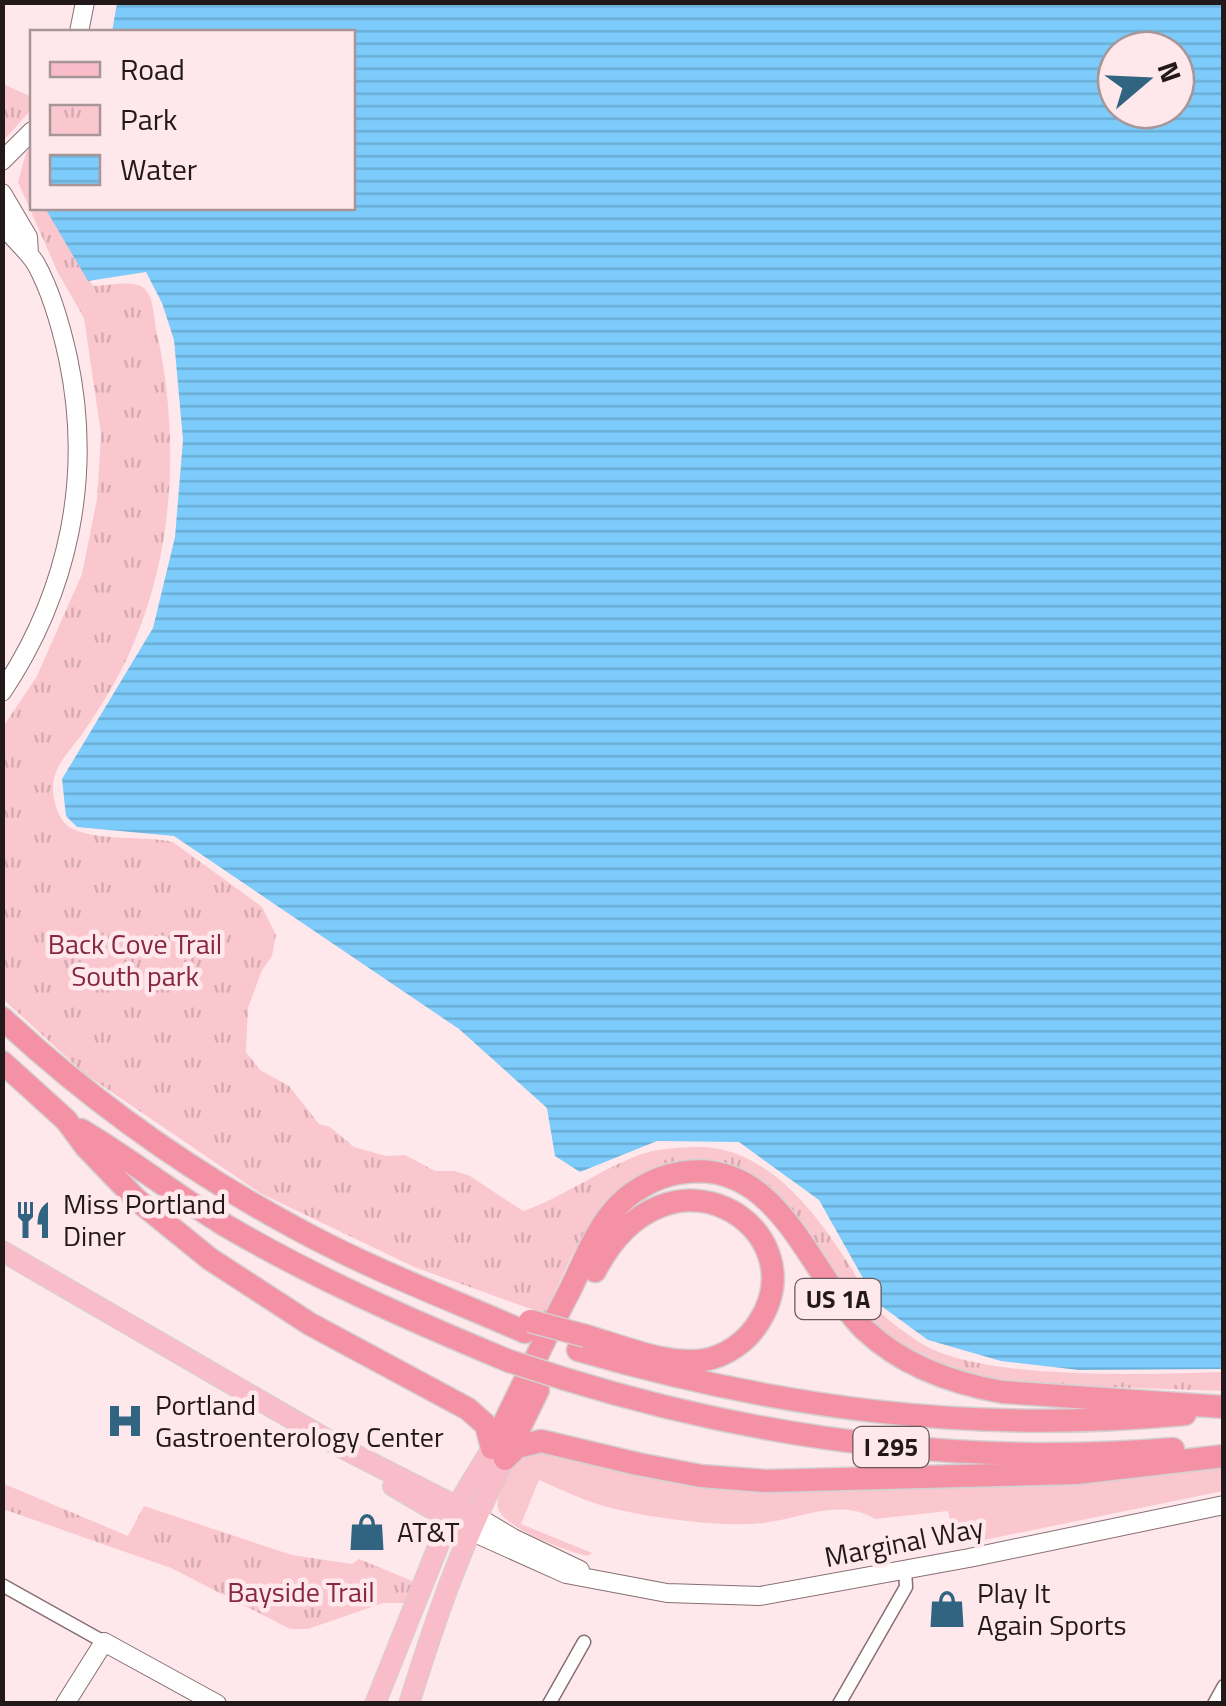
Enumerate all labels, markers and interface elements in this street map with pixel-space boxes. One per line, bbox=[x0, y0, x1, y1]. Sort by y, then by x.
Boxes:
legend bbox=[30, 30, 355, 210]
north arrow bbox=[1096, 30, 1196, 130]
text: Road bbox=[120, 46, 185, 92]
text: N bbox=[1147, 56, 1194, 88]
text: Park bbox=[120, 96, 177, 142]
text: Water bbox=[120, 146, 197, 192]
park label: Back Cove Trail South park bbox=[48, 922, 222, 997]
place label: Miss Portland Diner bbox=[63, 1182, 226, 1257]
restaurant icon: Miss Portland Diner bbox=[12, 1199, 54, 1241]
road number: US 1A bbox=[796, 1279, 880, 1319]
place label: Portland Gastroenterology Center bbox=[155, 1383, 444, 1458]
hospital icon: Portland Gastroenterology Center bbox=[104, 1400, 146, 1442]
road number: I 295 bbox=[854, 1427, 928, 1467]
street label: Marginal Way bbox=[821, 1505, 987, 1578]
place label: AT&T bbox=[397, 1510, 460, 1553]
shop icon: AT&T bbox=[346, 1511, 388, 1553]
park label: Bayside Trail bbox=[227, 1570, 375, 1613]
place label: Play It Again Sports bbox=[977, 1571, 1126, 1646]
shop icon: Play It Again Sports bbox=[926, 1588, 968, 1630]

